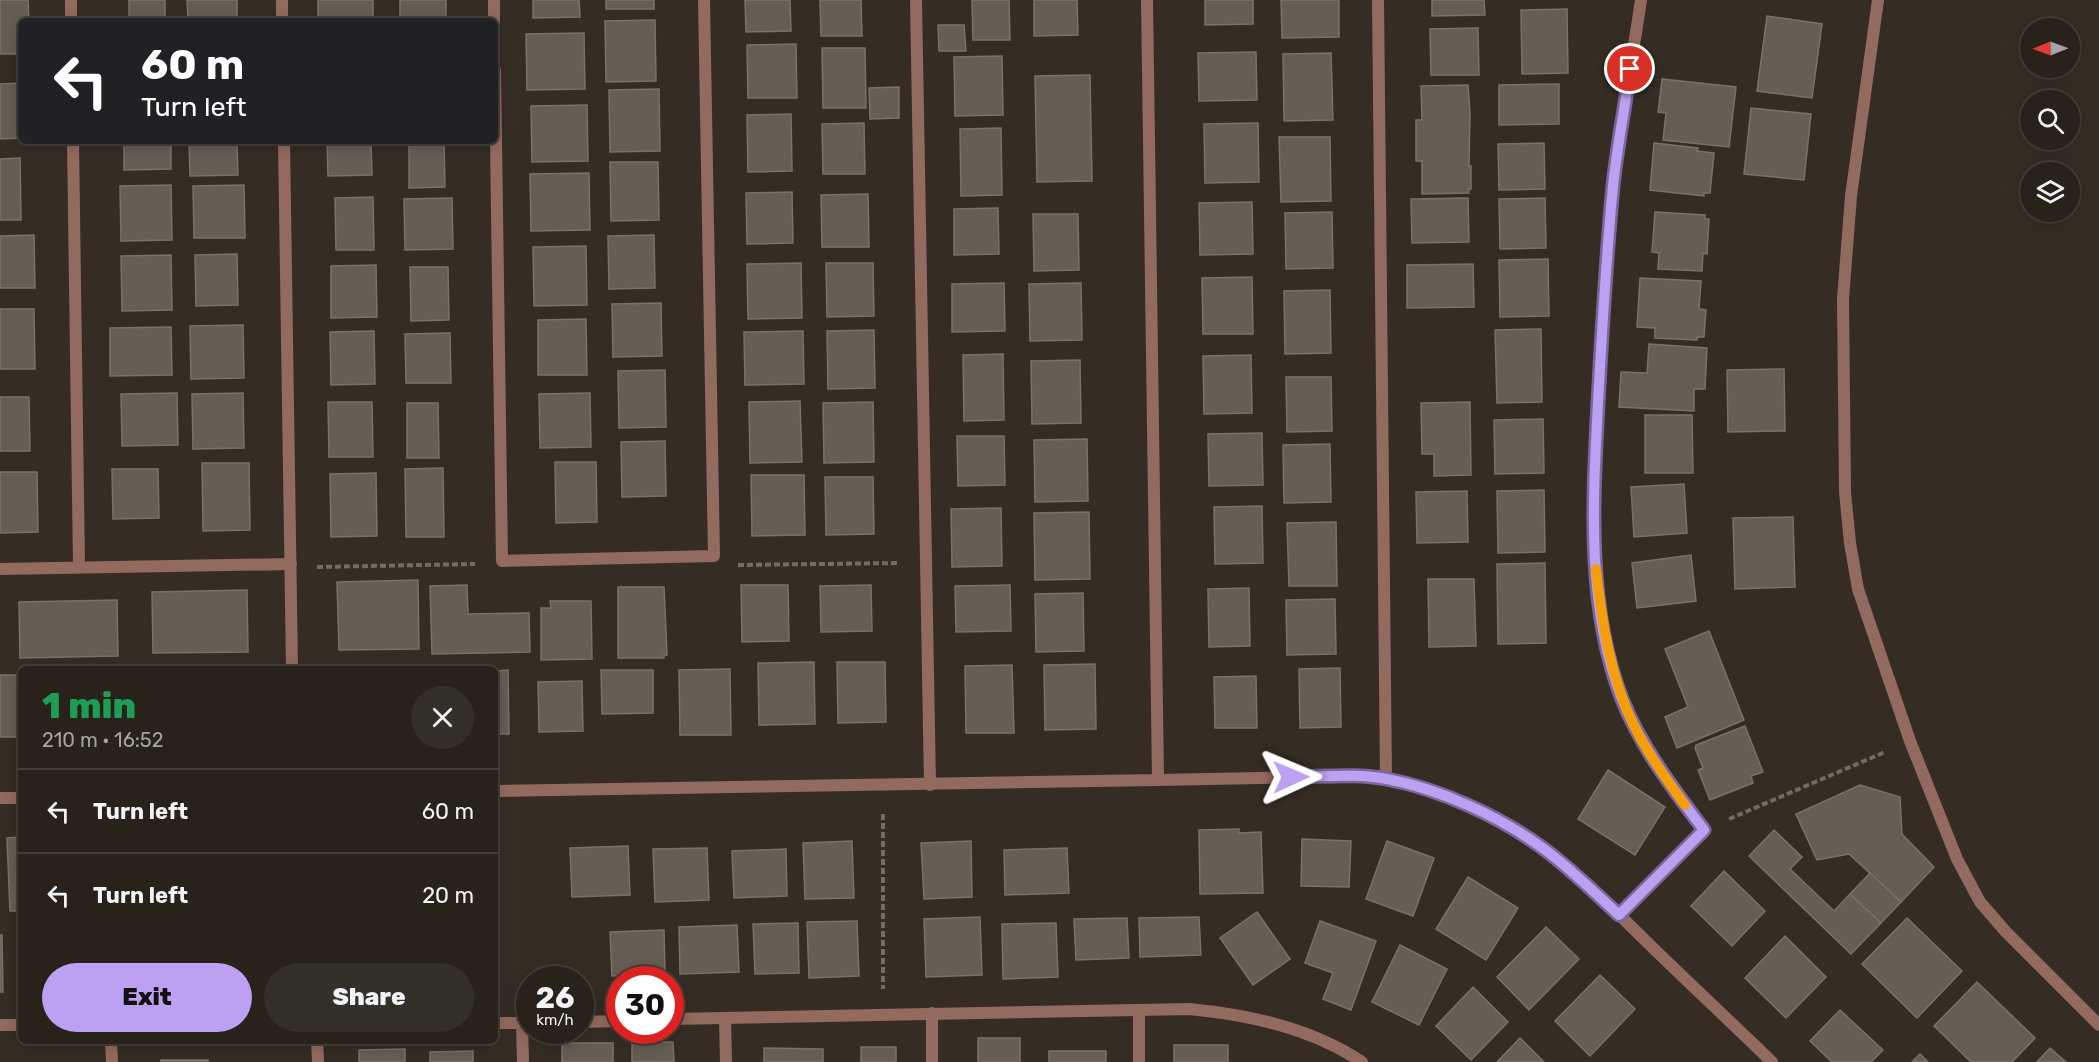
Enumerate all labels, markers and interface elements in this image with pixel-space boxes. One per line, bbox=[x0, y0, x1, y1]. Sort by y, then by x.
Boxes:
north arrow bbox=[2020, 18, 2080, 78]
map controls bbox=[2020, 18, 2080, 222]
text: 60 m bbox=[141, 40, 244, 90]
icon: left bbox=[42, 42, 120, 120]
pin bbox=[1604, 43, 1655, 94]
icon: arrive bbox=[1613, 52, 1646, 85]
button: search bbox=[2020, 90, 2080, 150]
text: Turn left bbox=[141, 91, 246, 123]
button: layers bbox=[2020, 162, 2080, 222]
text: 1 min bbox=[42, 684, 136, 727]
button: close bbox=[411, 686, 474, 749]
text: 210 m · 16:52 bbox=[42, 728, 163, 752]
position arrow bbox=[1259, 745, 1323, 809]
icon: left bbox=[42, 795, 75, 828]
text: Turn left bbox=[93, 798, 188, 825]
text: 60 m bbox=[422, 798, 474, 825]
icon: left bbox=[42, 879, 75, 912]
text: Turn left bbox=[93, 882, 188, 909]
text: 20 m bbox=[422, 882, 474, 909]
button: Exit bbox=[42, 963, 252, 1032]
button: Share bbox=[264, 963, 474, 1032]
speed limit sign: 30 bbox=[606, 966, 684, 1044]
text: 26 bbox=[535, 980, 575, 1016]
text: km/h bbox=[536, 1011, 574, 1029]

